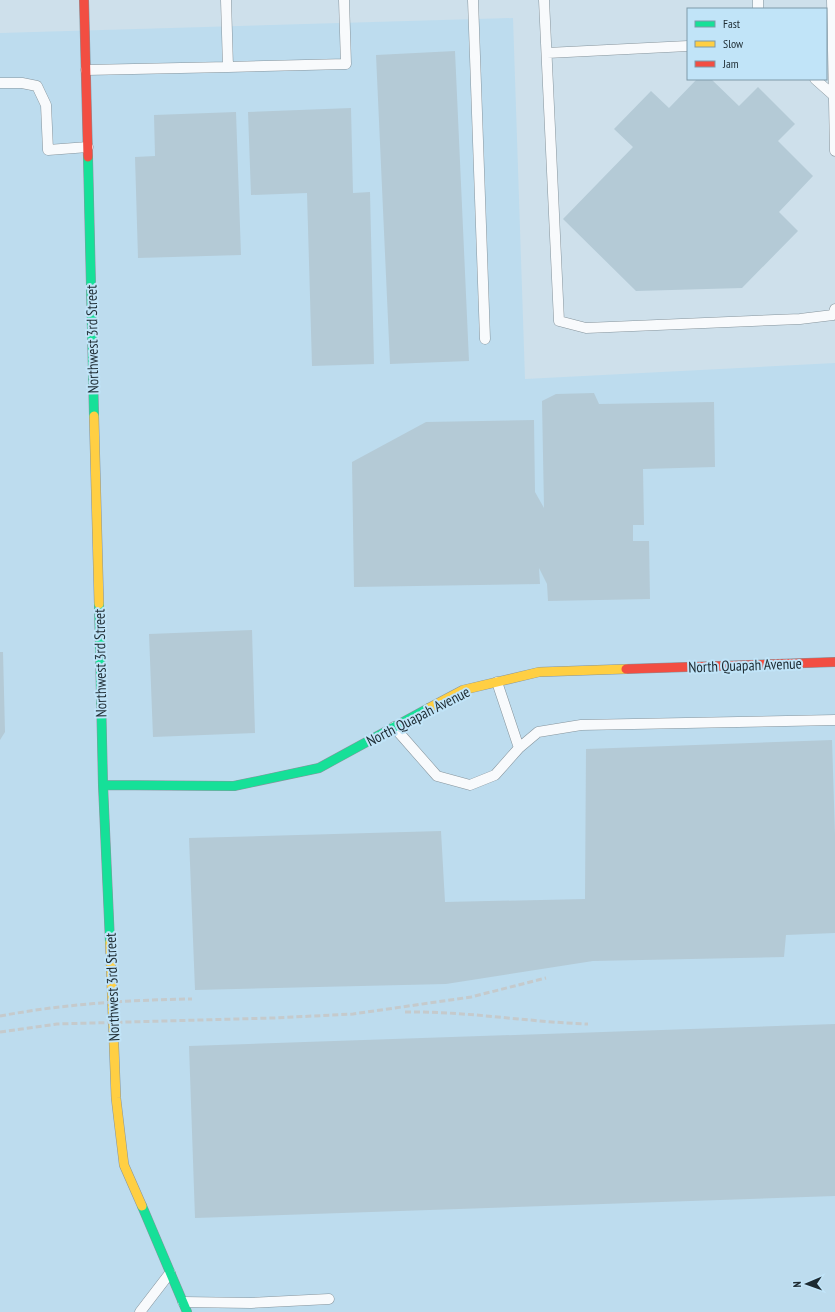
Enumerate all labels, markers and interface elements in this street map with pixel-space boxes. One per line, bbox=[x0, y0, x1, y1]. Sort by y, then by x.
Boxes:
legend bbox=[687, 8, 827, 80]
text: Fast bbox=[723, 16, 741, 31]
text: Slow bbox=[723, 36, 744, 51]
text: Jam bbox=[722, 56, 739, 71]
street label: Northwest 3rd Street bbox=[82, 285, 102, 393]
street label: Northwest 3rd Street bbox=[90, 609, 110, 717]
street label: North Quapah Avenue bbox=[688, 654, 802, 676]
street label: North Quapah Avenue bbox=[363, 682, 473, 750]
street label: Northwest 3rd Street bbox=[101, 932, 123, 1042]
north arrow bbox=[787, 1264, 827, 1304]
text: N bbox=[790, 1281, 804, 1288]

